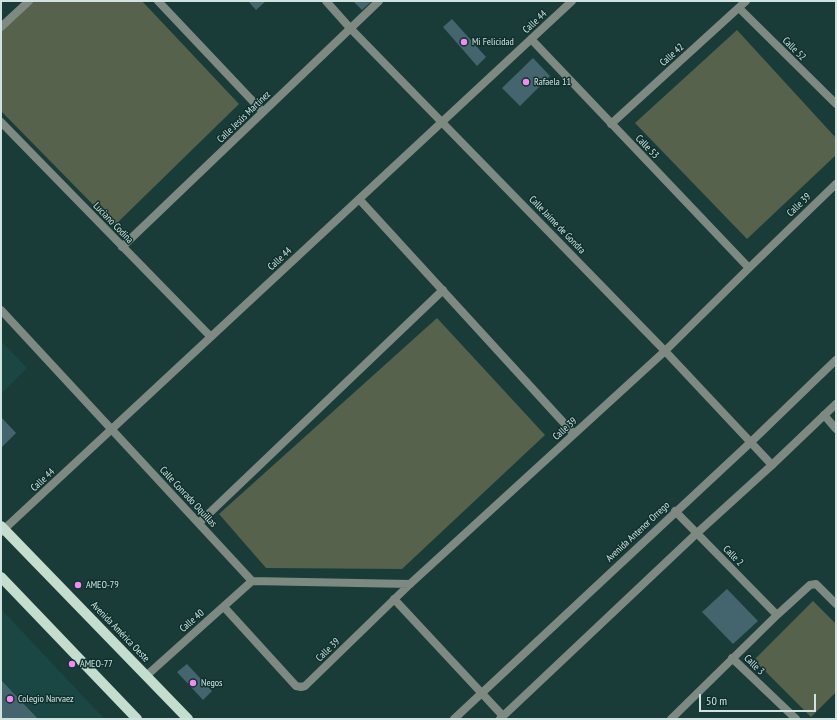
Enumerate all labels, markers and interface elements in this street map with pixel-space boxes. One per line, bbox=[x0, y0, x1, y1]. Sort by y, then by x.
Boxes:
street label: Calle 44 bbox=[521, 8, 549, 36]
street label: Calle 52 bbox=[780, 35, 808, 63]
place label: Mi Felicidad bbox=[472, 36, 514, 48]
marker: Mi Felicidad bbox=[459, 37, 469, 47]
street label: Calle 42 bbox=[657, 41, 687, 69]
place label: Rafaela 11 bbox=[534, 76, 571, 88]
marker: Rafaela 11 bbox=[521, 77, 531, 87]
street label: Calle Jesús Martínez bbox=[215, 89, 273, 145]
street label: Calle 53 bbox=[633, 133, 661, 161]
street label: Calle 39 bbox=[785, 191, 813, 219]
street label: Calle Jaime de Gondra bbox=[526, 194, 588, 256]
street label: Luciano Codina bbox=[90, 200, 136, 246]
street label: Calle 44 bbox=[266, 245, 294, 273]
street label: Calle 39 bbox=[550, 415, 580, 443]
street label: Calle Conrado Oquillas bbox=[157, 464, 219, 530]
street label: Calle 44 bbox=[29, 466, 57, 494]
street label: Avenida Antenor Orrego bbox=[604, 499, 672, 565]
street label: Calle 2 bbox=[720, 543, 746, 569]
place label: AMEO-79 bbox=[86, 579, 119, 591]
marker: AMEO-79 bbox=[73, 580, 83, 590]
street label: Avenida América Oeste bbox=[88, 599, 152, 665]
street label: Calle 40 bbox=[177, 607, 207, 635]
street label: Calle 39 bbox=[314, 636, 342, 664]
street label: Calle 3 bbox=[741, 652, 767, 678]
place label: AMEO-77 bbox=[80, 658, 113, 670]
marker: AMEO-77 bbox=[67, 659, 77, 669]
place label: Negos bbox=[201, 677, 222, 689]
marker: Negos bbox=[188, 678, 198, 688]
scale bar bbox=[701, 686, 818, 712]
place label: Colegio Narvaez bbox=[18, 693, 74, 705]
text: 50 m bbox=[706, 693, 727, 708]
marker: Colegio Narvaez bbox=[5, 694, 15, 704]

